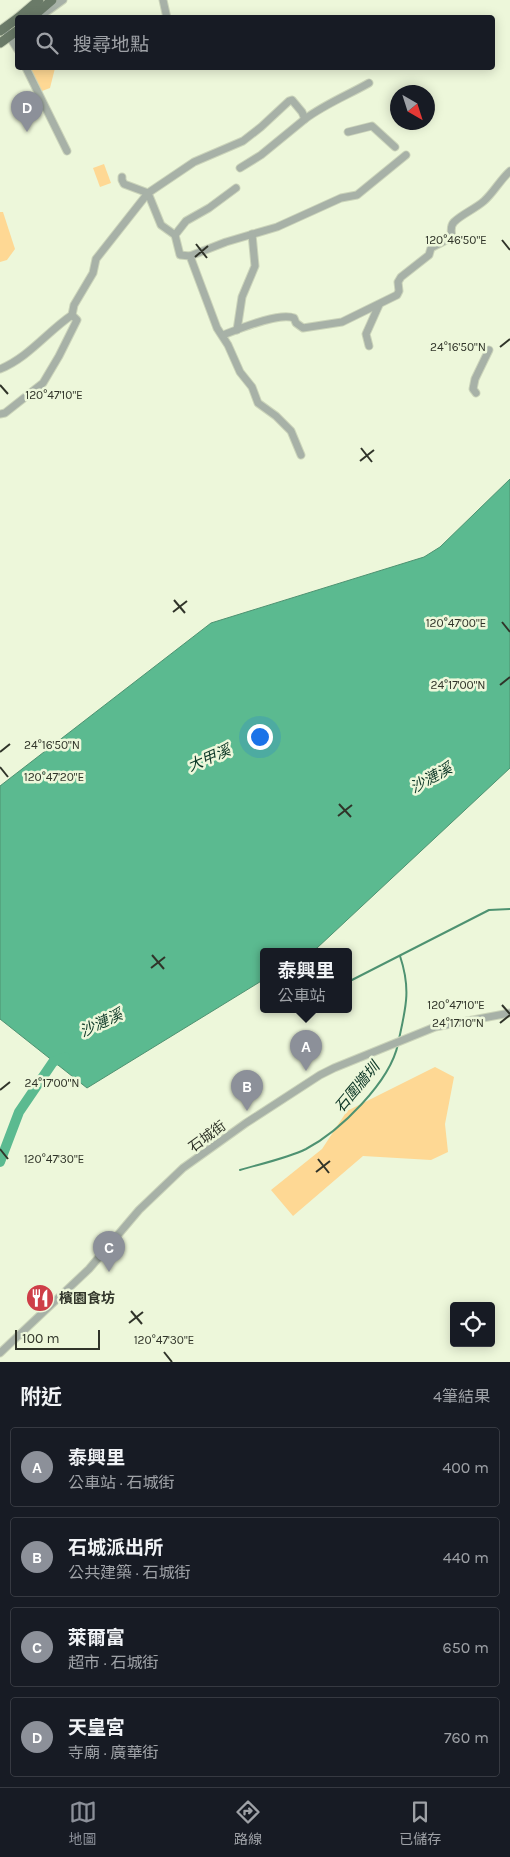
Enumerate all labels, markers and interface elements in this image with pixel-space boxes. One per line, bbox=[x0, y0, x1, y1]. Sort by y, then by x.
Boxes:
search box bbox=[15, 15, 495, 70]
icon: search bbox=[33, 29, 61, 57]
text: 搜尋地點 bbox=[73, 34, 149, 56]
north arrow bbox=[390, 85, 435, 130]
pin: D bbox=[11, 91, 43, 132]
text: 120°46'50"E bbox=[425, 233, 487, 247]
text: 24°16'50"N bbox=[430, 340, 486, 354]
text: 120°47'10"E bbox=[25, 388, 83, 402]
text: 120°47'00"E bbox=[426, 616, 486, 630]
text: 24°17'00"N bbox=[430, 678, 486, 692]
your location bbox=[247, 724, 273, 750]
text: 24°16'50"N bbox=[24, 738, 80, 752]
water label: 大甲溪 bbox=[185, 740, 235, 775]
water label: 沙漣溪 bbox=[407, 758, 457, 797]
text: 120°47'20"E bbox=[24, 770, 84, 784]
popup bbox=[260, 948, 352, 1013]
text: 泰興里 bbox=[277, 960, 335, 982]
text: 公車站 bbox=[277, 986, 326, 1005]
text: 120°47'10"E bbox=[427, 998, 485, 1012]
water label: 沙漣溪 bbox=[77, 1004, 127, 1041]
text: 24°17'10"N bbox=[432, 1016, 484, 1030]
pin: A bbox=[290, 1030, 322, 1071]
water label: 石圍牆圳 bbox=[331, 1057, 384, 1116]
pin: B bbox=[231, 1070, 263, 1111]
text: 24°17'00"N bbox=[24, 1076, 80, 1090]
street label: 石城街 bbox=[185, 1117, 229, 1156]
text: 120°47'30"E bbox=[24, 1152, 84, 1166]
pin: C bbox=[93, 1231, 125, 1272]
restaurant icon: 檳園食坊 bbox=[25, 1283, 55, 1313]
place label: 檳園食坊 bbox=[59, 1290, 115, 1307]
map controls bbox=[450, 1302, 495, 1347]
button: locate bbox=[450, 1302, 495, 1347]
scale bar bbox=[15, 1327, 100, 1350]
text: 100 m bbox=[22, 1330, 60, 1347]
text: 120°47'30"E bbox=[134, 1333, 194, 1347]
text: 附近 bbox=[20, 1385, 62, 1409]
text: 4筆結果 bbox=[433, 1387, 490, 1406]
text: 泰興里 bbox=[68, 1447, 125, 1469]
text: A bbox=[32, 1458, 42, 1477]
text: 400 m bbox=[442, 1458, 489, 1477]
text: 公車站 · 石城街 bbox=[68, 1473, 174, 1492]
text: 石城派出所 bbox=[68, 1537, 163, 1559]
text: B bbox=[32, 1548, 42, 1567]
text: 440 m bbox=[443, 1548, 489, 1567]
text: 公共建築 · 石城街 bbox=[68, 1563, 190, 1582]
text: 萊爾富 bbox=[68, 1627, 125, 1649]
text: C bbox=[32, 1638, 42, 1657]
text: 650 m bbox=[443, 1638, 489, 1657]
text: 超市 · 石城街 bbox=[68, 1653, 158, 1672]
text: 天皇宮 bbox=[68, 1717, 125, 1739]
text: D bbox=[32, 1728, 42, 1747]
text: 760 m bbox=[444, 1728, 489, 1747]
text: 寺廟 · 廣華街 bbox=[68, 1743, 158, 1762]
tab: 地圖 bbox=[69, 1798, 97, 1848]
tab: 路線 bbox=[234, 1798, 262, 1848]
tab: 已儲存 bbox=[399, 1798, 441, 1848]

